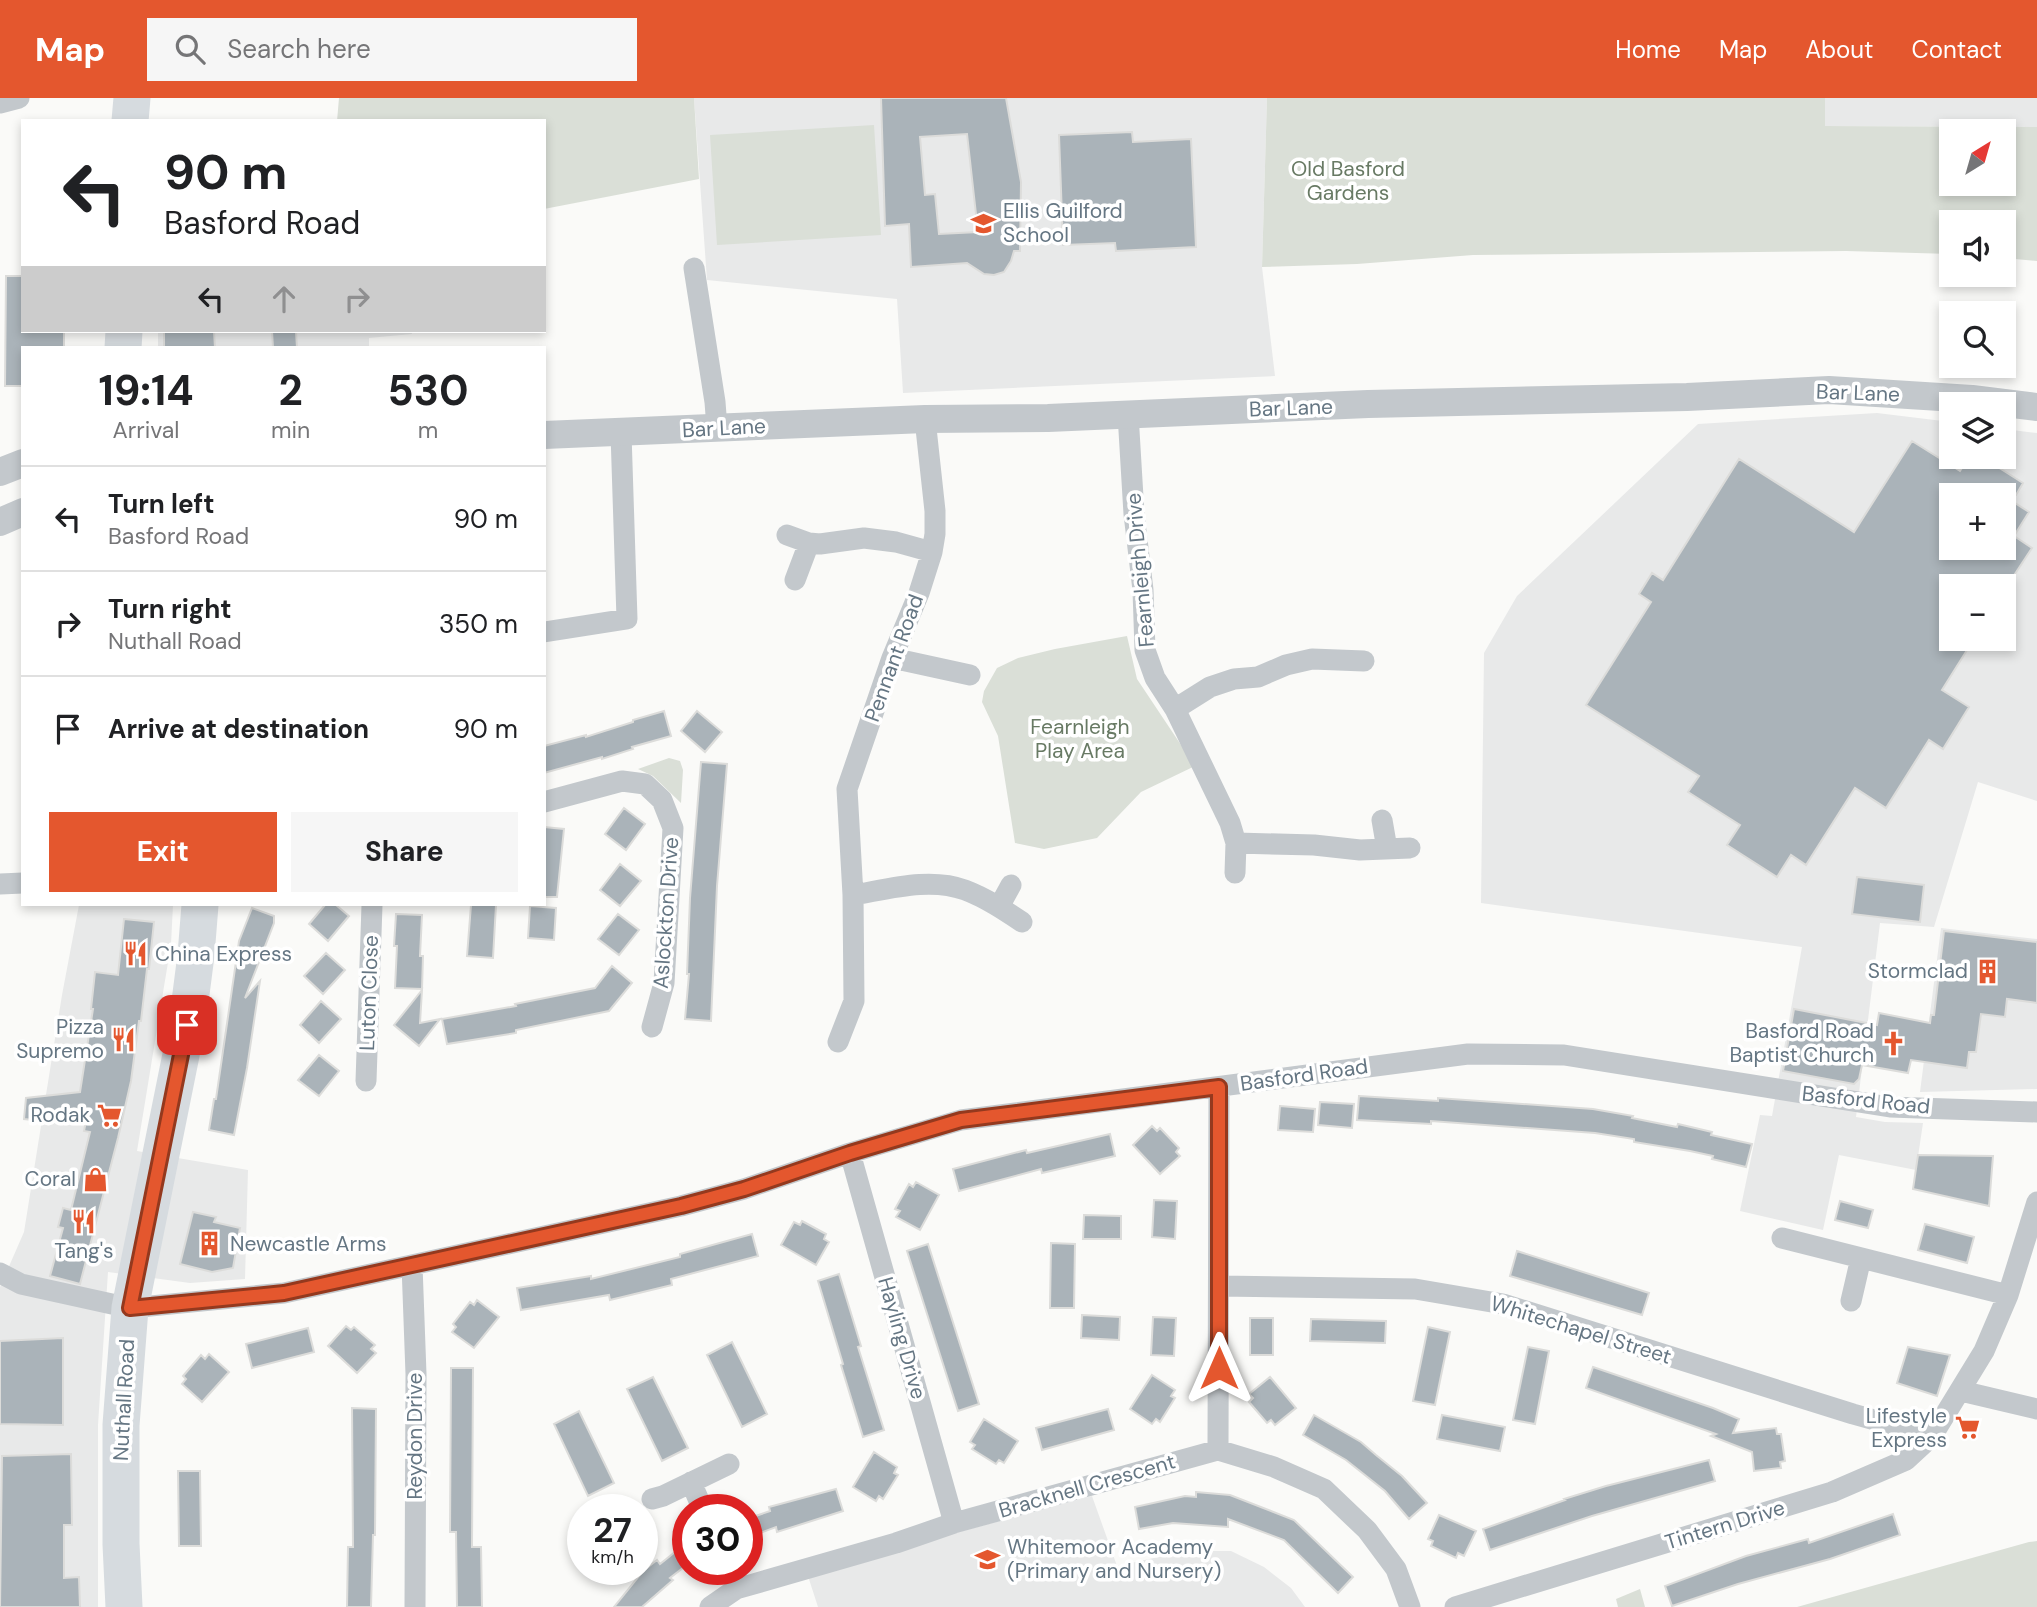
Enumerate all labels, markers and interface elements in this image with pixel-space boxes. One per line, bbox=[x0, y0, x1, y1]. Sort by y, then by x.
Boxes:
search box bbox=[147, 18, 637, 81]
text: Map bbox=[35, 28, 105, 71]
icon: search bbox=[171, 30, 209, 68]
text: Search here bbox=[227, 32, 371, 66]
text: Home bbox=[1615, 34, 1681, 65]
text: Map bbox=[1719, 34, 1767, 65]
text: About bbox=[1805, 34, 1874, 65]
text: Contact bbox=[1912, 34, 2002, 65]
north arrow bbox=[1939, 119, 2016, 196]
map controls bbox=[1939, 119, 2016, 651]
text: 90 m bbox=[164, 140, 287, 204]
icon: left bbox=[49, 147, 140, 238]
park label: Old Basford Gardens bbox=[1291, 155, 1405, 207]
place label: Ellis Guilford School bbox=[1003, 197, 1123, 249]
text: Basford Road bbox=[164, 202, 360, 244]
school or university icon: Ellis Guilford School bbox=[969, 209, 997, 237]
button: sound bbox=[1939, 210, 2016, 287]
icon: left bbox=[192, 280, 230, 318]
icon: ahead bbox=[265, 280, 303, 318]
icon: right bbox=[338, 280, 376, 318]
button: search bbox=[1939, 301, 2016, 378]
text: 19:14 bbox=[98, 363, 194, 418]
text: 2 bbox=[278, 363, 303, 418]
text: 530 bbox=[388, 363, 469, 418]
street label: Bar Lane bbox=[1816, 378, 1900, 408]
button: layers bbox=[1939, 392, 2016, 469]
street label: Bar Lane bbox=[1249, 393, 1333, 423]
street label: Bar Lane bbox=[681, 412, 767, 444]
text: Arrival bbox=[112, 415, 179, 445]
text: min bbox=[271, 415, 310, 445]
text: m bbox=[418, 415, 438, 445]
button: + bbox=[1939, 483, 2016, 560]
text: Turn left bbox=[108, 487, 215, 521]
street label: Fearnleigh Drive bbox=[1119, 492, 1161, 648]
icon: left bbox=[49, 500, 87, 538]
text: 90 m bbox=[454, 502, 518, 536]
text: Basford Road bbox=[108, 521, 249, 551]
button: − bbox=[1939, 574, 2016, 651]
street label: Pennant Road bbox=[858, 590, 930, 726]
text: Turn right bbox=[108, 592, 232, 626]
icon: right bbox=[49, 605, 87, 643]
text: 350 m bbox=[439, 607, 518, 641]
text: Nuthall Road bbox=[108, 626, 242, 656]
icon: arrive bbox=[49, 710, 87, 748]
text: Arrive at destination bbox=[108, 712, 369, 746]
text: 90 m bbox=[454, 712, 518, 746]
park label: Fearnleigh Play Area bbox=[1030, 713, 1130, 765]
button: Exit bbox=[49, 812, 277, 892]
button: Share bbox=[291, 812, 518, 892]
street label: Aslockton Drive bbox=[647, 836, 685, 990]
street label: Luton Close bbox=[353, 935, 385, 1051]
restaurant icon: China Express bbox=[121, 940, 149, 968]
place label: China Express bbox=[155, 940, 292, 968]
place label: Stormclad bbox=[1868, 957, 1968, 985]
building icon: Stormclad bbox=[1974, 957, 2002, 985]
pin bbox=[157, 995, 217, 1055]
icon: arrive bbox=[168, 1006, 206, 1044]
place label: Pizza Supremo bbox=[16, 1013, 104, 1065]
place label: Basford Road Baptist Church bbox=[1729, 1017, 1874, 1069]
restaurant icon: Pizza Supremo bbox=[110, 1025, 138, 1053]
church icon: Basford Road Baptist Church bbox=[1880, 1029, 1908, 1057]
street label: Basford Road bbox=[1238, 1052, 1370, 1098]
street label: Basford Road bbox=[1800, 1079, 1932, 1121]
place label: Rodak bbox=[31, 1101, 90, 1129]
supermarket icon: Rodak bbox=[96, 1101, 124, 1129]
place label: Coral bbox=[25, 1165, 76, 1193]
shop icon: Coral bbox=[82, 1165, 110, 1193]
restaurant icon: Tang's bbox=[70, 1208, 98, 1236]
building icon: Newcastle Arms bbox=[196, 1230, 224, 1258]
place label: Newcastle Arms bbox=[230, 1230, 387, 1258]
place label: Tang's bbox=[54, 1237, 114, 1265]
street label: Hayling Drive bbox=[871, 1274, 933, 1402]
street label: Whitechapel Street bbox=[1487, 1289, 1675, 1371]
position arrow bbox=[1182, 1331, 1256, 1405]
street label: Nuthall Road bbox=[107, 1338, 141, 1462]
street label: Reydon Drive bbox=[401, 1372, 429, 1500]
place label: Lifestyle Express bbox=[1866, 1402, 1947, 1454]
supermarket icon: Lifestyle Express bbox=[1953, 1414, 1981, 1442]
street label: Bracknell Crescent bbox=[995, 1447, 1179, 1525]
street label: Tintern Drive bbox=[1662, 1493, 1788, 1556]
speed limit sign: 30 bbox=[672, 1494, 763, 1585]
text: 27 bbox=[593, 1507, 632, 1553]
place label: Whitemoor Academy (Primary and Nursery) bbox=[1007, 1533, 1221, 1585]
text: km/h bbox=[591, 1545, 634, 1569]
school or university icon: Whitemoor Academy (Primary and Nursery) bbox=[973, 1545, 1001, 1573]

